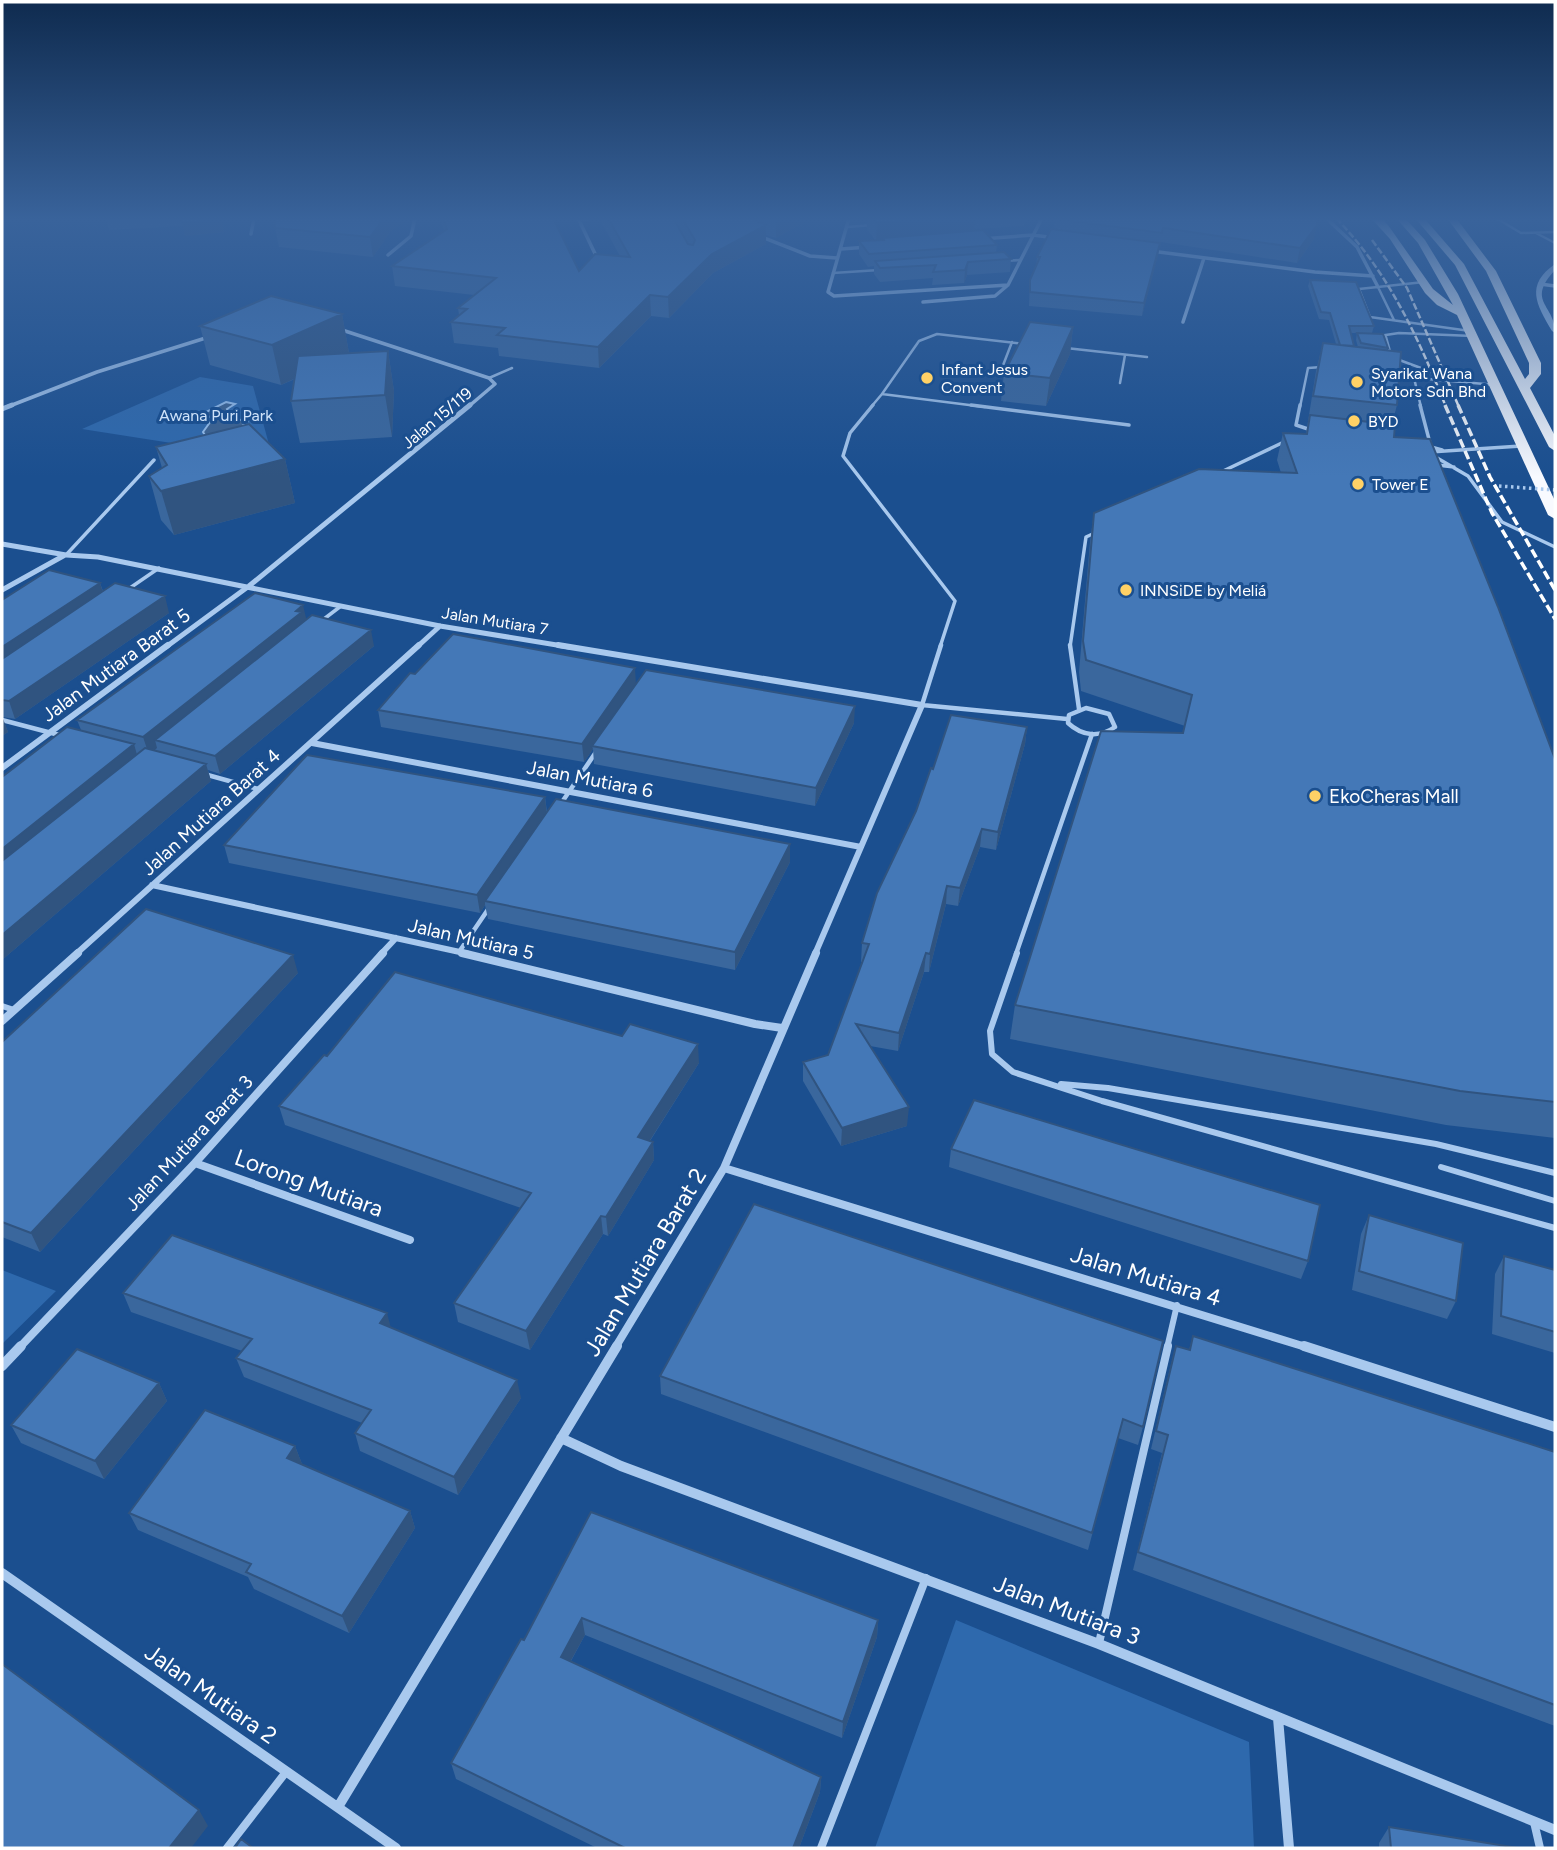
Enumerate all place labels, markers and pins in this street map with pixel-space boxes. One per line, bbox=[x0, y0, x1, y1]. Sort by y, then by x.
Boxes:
place label: Infant Jesus Convent bbox=[941, 360, 1028, 397]
place label: Syarikat Wana Motors Sdn Bhd bbox=[1371, 364, 1486, 401]
marker: Infant Jesus Convent bbox=[919, 370, 935, 386]
marker: Syarikat Wana Motors Sdn Bhd bbox=[1349, 374, 1365, 390]
place label: BYD bbox=[1368, 412, 1398, 431]
marker: BYD bbox=[1346, 413, 1362, 429]
place label: Tower E bbox=[1372, 475, 1429, 494]
marker: Tower E bbox=[1350, 476, 1366, 492]
place label: INNSiDE by Meliá bbox=[1140, 581, 1266, 600]
marker: INNSiDE by Meliá bbox=[1118, 582, 1134, 598]
place label: EkoCheras Mall bbox=[1329, 785, 1459, 808]
marker: EkoCheras Mall bbox=[1307, 788, 1323, 804]

